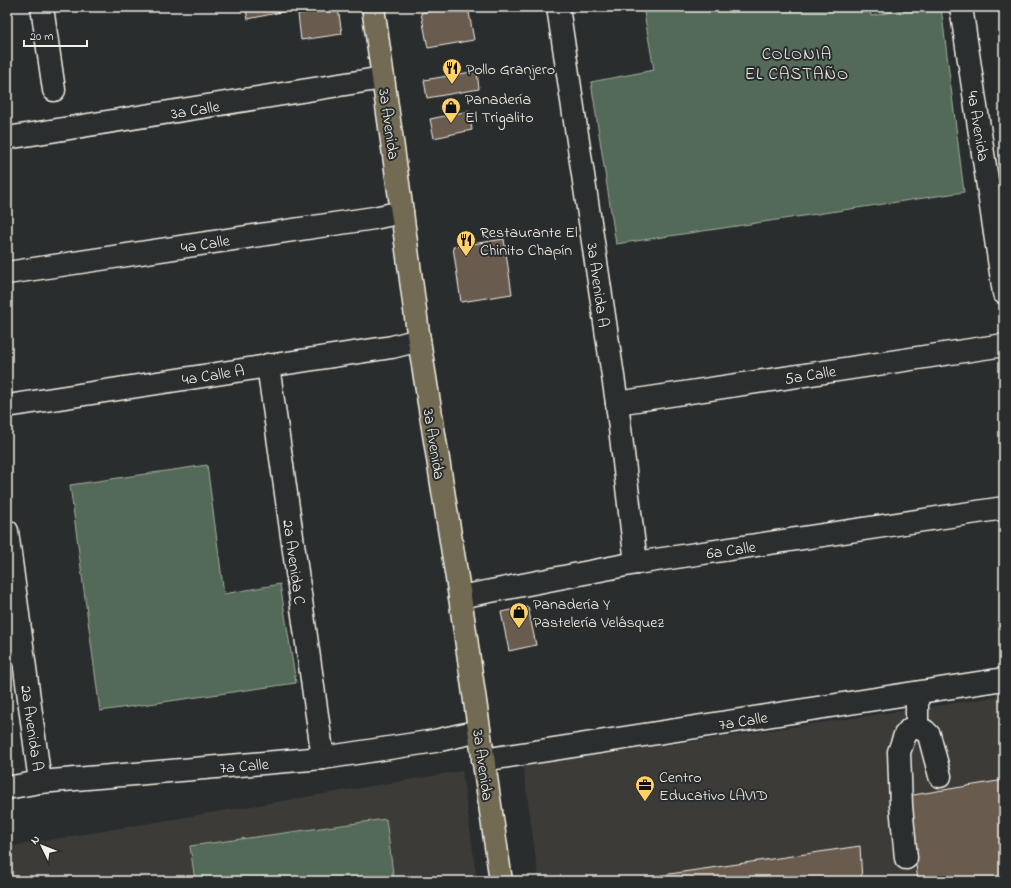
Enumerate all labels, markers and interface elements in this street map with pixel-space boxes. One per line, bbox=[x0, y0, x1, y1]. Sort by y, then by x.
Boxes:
scale bar bbox=[24, 22, 87, 48]
text: 20 m bbox=[30, 28, 53, 46]
district label: COLONIA EL CASTAÑO bbox=[745, 42, 849, 87]
restaurant icon: Pollo Granjero bbox=[441, 57, 463, 85]
place label: Pollo Granjero bbox=[466, 58, 555, 82]
street label: 3a Avenida bbox=[371, 87, 405, 161]
place label: Panadería El Trigalito bbox=[465, 88, 534, 130]
street label: 4a Avenida bbox=[960, 89, 994, 163]
street label: 3a Calle bbox=[169, 95, 222, 127]
shop icon: Panadería El Trigalito bbox=[440, 96, 462, 124]
place label: Restaurante El Chinito Chapín bbox=[480, 221, 578, 263]
street label: 4a Calle bbox=[179, 229, 232, 261]
restaurant icon: Restaurante El Chinito Chapín bbox=[455, 229, 477, 257]
street label: 3a Avenida A bbox=[579, 241, 615, 329]
street label: 4a Calle A bbox=[180, 359, 246, 393]
street label: 5a Calle bbox=[783, 360, 839, 392]
street label: 3a Avenida bbox=[416, 407, 450, 481]
street label: 2a Avenida C bbox=[275, 518, 311, 606]
street label: 6a Calle bbox=[705, 536, 758, 566]
place label: Panadería Y Pastelería Velásquez bbox=[533, 593, 665, 635]
shop icon: Panadería Y Pastelería Velásquez bbox=[508, 601, 530, 629]
street label: 2a Avenida A bbox=[13, 684, 49, 773]
street label: 7a Calle bbox=[717, 706, 770, 738]
street label: 3a Avenida bbox=[465, 728, 499, 802]
street label: 7a Calle bbox=[219, 753, 271, 781]
place label: Centro Educativo LAVID bbox=[659, 766, 768, 808]
office icon: Centro Educativo LAVID bbox=[634, 774, 656, 802]
north arrow bbox=[22, 826, 62, 866]
text: N bbox=[27, 832, 44, 848]

